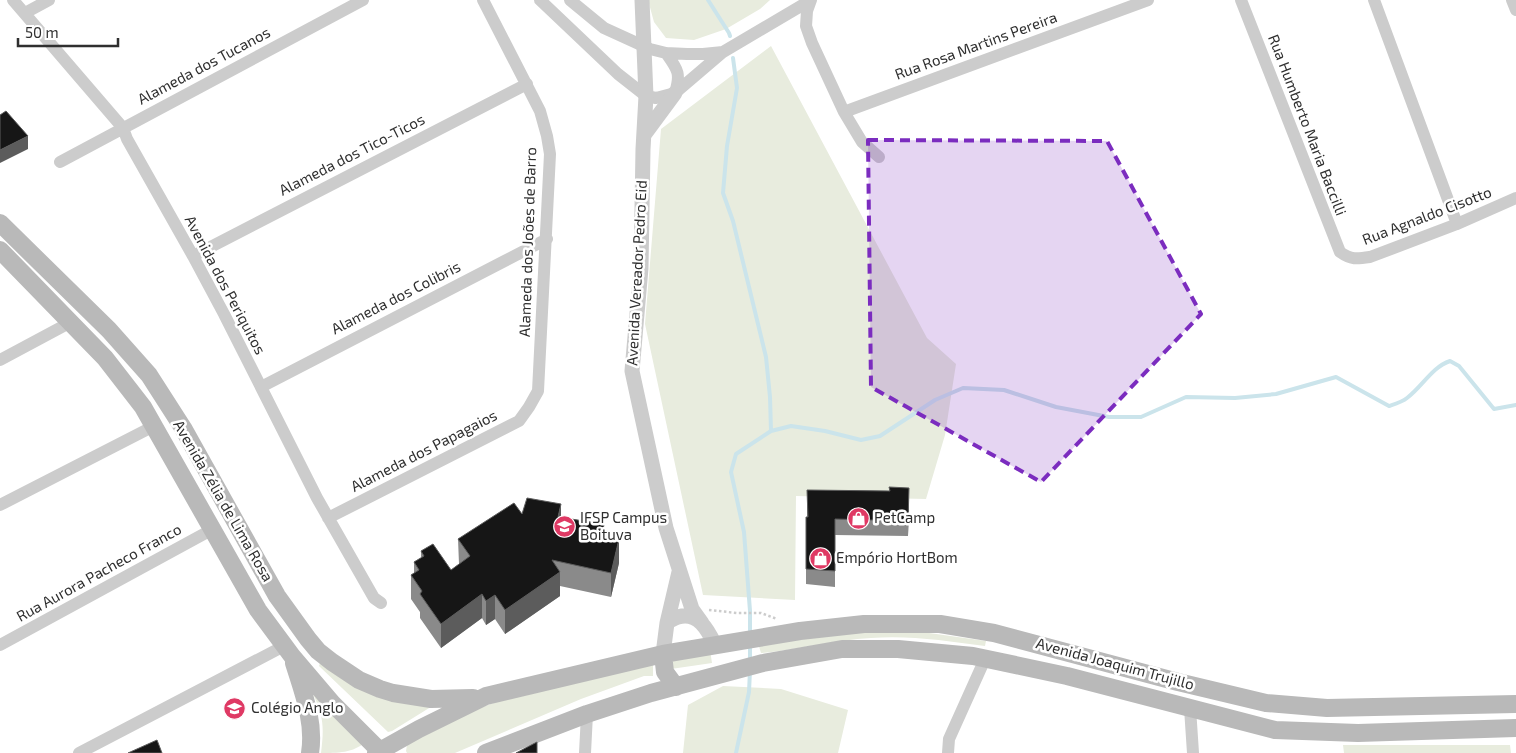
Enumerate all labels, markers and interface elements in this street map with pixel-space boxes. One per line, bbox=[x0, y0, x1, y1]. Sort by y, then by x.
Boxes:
street label: Rua Rosa Martins Pereira bbox=[892, 7, 1059, 83]
scale bar bbox=[18, 15, 118, 47]
text: 50 m bbox=[25, 23, 59, 41]
street label: Alameda dos Tucanos bbox=[134, 23, 273, 108]
street label: Rua Humberto Maria Baccilli bbox=[1265, 32, 1351, 218]
street label: Alameda dos Tico-Ticos bbox=[276, 110, 427, 199]
street label: Alameda dos Joões de Barro bbox=[515, 147, 539, 337]
street label: Avenida Vereador Pedro Eid bbox=[622, 180, 650, 366]
street label: Rua Agnaldo Cisotto bbox=[1359, 182, 1494, 248]
street label: Avenida dos Periquitos bbox=[182, 212, 270, 357]
street label: Alameda dos Colibris bbox=[328, 257, 463, 338]
street label: Alameda dos Papagaios bbox=[347, 405, 500, 495]
street label: Avenida Zélia de Lima Rosa bbox=[170, 417, 278, 584]
shop icon: PetCamp bbox=[846, 506, 870, 530]
place label: IFSP Campus Boituva bbox=[580, 508, 667, 543]
place label: PetCamp bbox=[874, 508, 935, 526]
school or university icon: IFSP Campus Boituva bbox=[552, 515, 576, 539]
street label: Rua Aurora Pacheco Franco bbox=[13, 519, 184, 625]
shop icon: Empório HortBom bbox=[808, 546, 832, 570]
place label: Empório HortBom bbox=[836, 548, 958, 566]
street label: Avenida Joaquim Trujillo bbox=[1034, 633, 1196, 694]
school or university icon: Colégio Anglo bbox=[223, 696, 247, 720]
place label: Colégio Anglo bbox=[251, 698, 344, 716]

